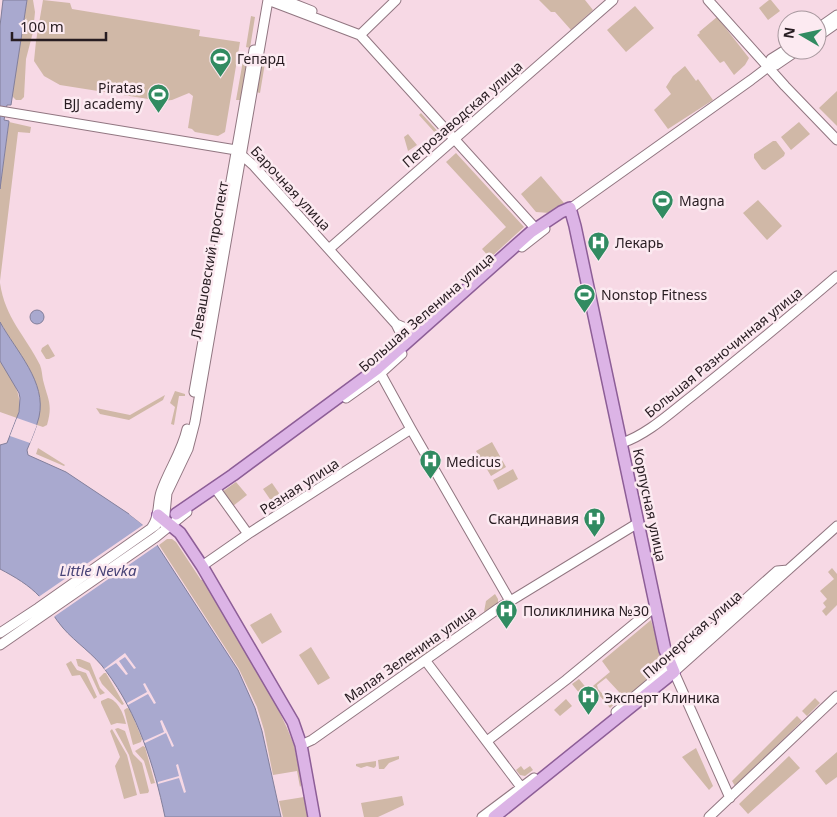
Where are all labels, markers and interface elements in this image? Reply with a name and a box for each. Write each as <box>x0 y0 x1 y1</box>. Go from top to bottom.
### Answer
scale bar <box>12 10 106 42</box>
north arrow <box>777 10 827 60</box>
text: 100 m <box>20 16 64 36</box>
text: N <box>778 26 799 40</box>
sports icon: Гепард <box>209 46 233 77</box>
place label: Гепард <box>237 49 285 68</box>
street label: Петрозаводская улица <box>398 56 526 172</box>
place label: Piratas BJJ academy <box>63 78 144 113</box>
sports icon: Piratas BJJ academy <box>147 83 171 114</box>
street label: Барочная улица <box>247 142 335 234</box>
street label: Левашовский проспект <box>186 179 232 340</box>
sports icon: Magna <box>651 188 675 219</box>
place label: Magna <box>679 191 725 210</box>
hospital icon: Лекарь <box>587 230 611 261</box>
place label: Лекарь <box>615 233 664 252</box>
street label: Большая Зеленина улица <box>354 248 498 376</box>
sports icon: Nonstop Fitness <box>573 282 597 313</box>
street label: Большая Разночинная улица <box>640 282 806 422</box>
place label: Nonstop Fitness <box>601 285 707 304</box>
street label: Корпусная улица <box>629 447 671 563</box>
hospital icon: Medicus <box>418 449 442 480</box>
place label: Medicus <box>446 452 501 471</box>
street label: Резная улица <box>256 453 342 519</box>
hospital icon: Скандинавия <box>583 506 607 537</box>
place label: Скандинавия <box>488 509 579 528</box>
water label: Little Nevka <box>60 560 137 580</box>
street label: Пионерская улица <box>638 586 746 682</box>
hospital icon: Поликлиника №30 <box>495 598 519 629</box>
street label: Малая Зеленина улица <box>340 601 480 707</box>
place label: Поликлиника №30 <box>523 601 649 620</box>
hospital icon: Эксперт Клиника <box>576 685 600 716</box>
place label: Эксперт Клиника <box>604 688 720 707</box>

